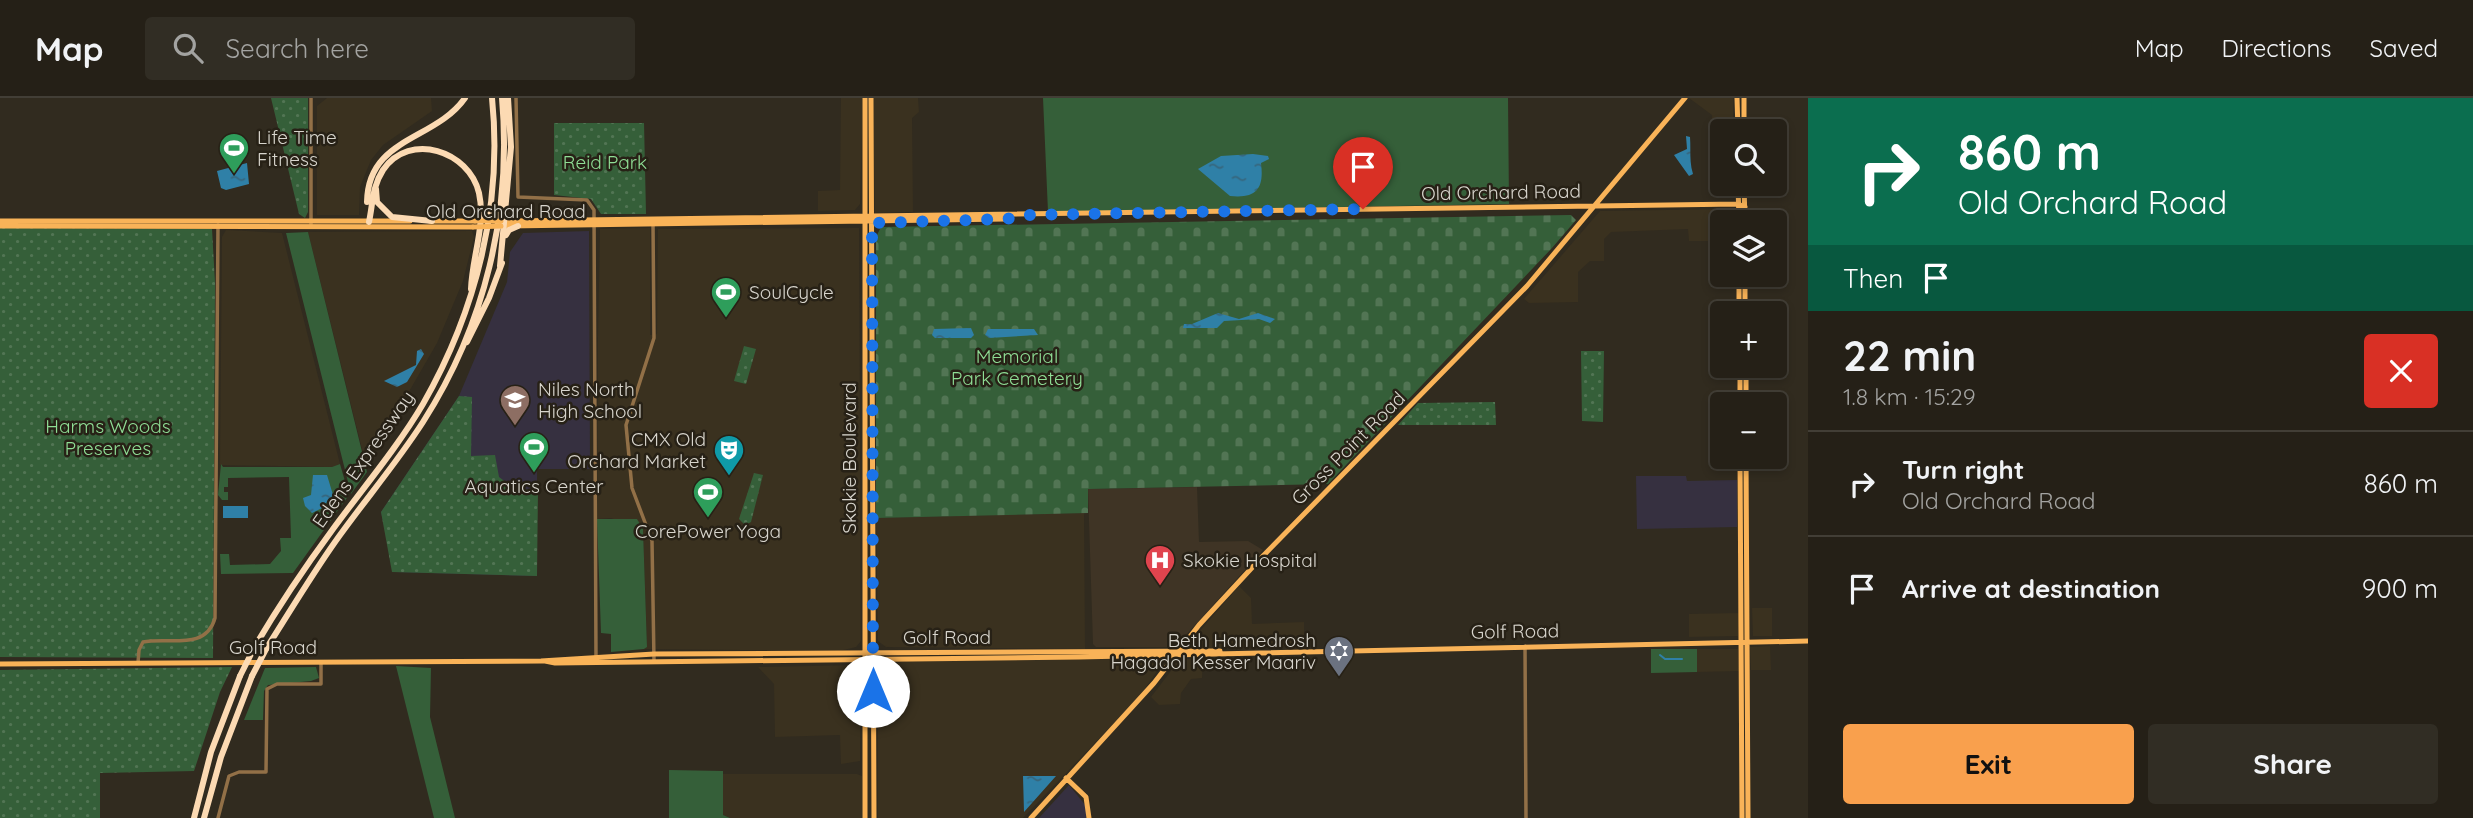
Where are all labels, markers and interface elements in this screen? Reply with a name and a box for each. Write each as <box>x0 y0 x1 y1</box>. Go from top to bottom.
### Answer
search box <box>145 17 635 80</box>
text: Map <box>35 28 103 69</box>
icon: search <box>169 29 207 67</box>
text: Search here <box>225 32 369 65</box>
text: Map <box>2135 33 2184 63</box>
text: Directions <box>2222 33 2332 63</box>
text: Saved <box>2370 33 2438 63</box>
map controls <box>1710 119 1787 469</box>
button: search <box>1710 119 1787 196</box>
text: 860 m <box>1958 121 2101 182</box>
place label: Life Time Fitness <box>257 125 337 171</box>
icon: right <box>1843 126 1934 217</box>
sports icon: Life Time Fitness <box>217 131 251 175</box>
pin <box>1333 137 1393 209</box>
icon: arrive <box>1344 148 1382 186</box>
park label: Reid Park <box>563 150 647 174</box>
street label: Old Orchard Road <box>1421 179 1581 205</box>
text: Old Orchard Road <box>1958 182 2227 222</box>
street label: Old Orchard Road <box>426 199 586 223</box>
button: layers <box>1710 210 1787 287</box>
icon: arrive <box>1917 259 1955 297</box>
text: Then <box>1843 262 1903 295</box>
sports icon: SoulCycle <box>709 275 743 319</box>
place label: SoulCycle <box>749 280 834 304</box>
button: + <box>1710 301 1787 378</box>
text: 22 min <box>1843 329 1976 382</box>
button: close <box>2364 334 2438 408</box>
park label: Memorial Park Cemetery <box>951 344 1083 390</box>
place label: Niles North High School <box>538 377 642 423</box>
street label: Skokie Boulevard <box>837 382 861 534</box>
text: 1.8 km · 15:29 <box>1843 382 1976 411</box>
school or university icon: Niles North High School <box>498 383 532 427</box>
street label: Edens Expressway <box>307 386 419 532</box>
street label: Gross Point Road <box>1286 386 1410 510</box>
button: − <box>1710 392 1787 469</box>
park label: Harms Woods Preserves <box>45 414 171 460</box>
place label: CMX Old Orchard Market <box>567 427 706 473</box>
sports icon: Aquatics Center <box>517 430 551 474</box>
theatre icon: CMX Old Orchard Market <box>712 433 746 477</box>
text: Turn right <box>1902 453 2024 486</box>
icon: right <box>1843 465 1881 503</box>
text: 860 m <box>2364 467 2438 500</box>
place label: Aquatics Center <box>464 474 604 498</box>
sports icon: CorePower Yoga <box>691 475 725 519</box>
text: Old Orchard Road <box>1902 486 2095 515</box>
place label: CorePower Yoga <box>635 519 781 543</box>
hospital icon: Skokie Hospital <box>1143 543 1177 587</box>
place label: Skokie Hospital <box>1183 548 1317 572</box>
icon: arrive <box>1843 570 1881 608</box>
text: Arrive at destination <box>1902 572 2160 605</box>
text: 900 m <box>2362 572 2438 605</box>
street label: Golf Road <box>1471 618 1559 644</box>
street label: Golf Road <box>903 625 991 649</box>
place label: Beth Hamedrosh Hagadol Kesser Maariv <box>1110 628 1316 674</box>
synagogue icon: Beth Hamedrosh Hagadol Kesser Maariv <box>1322 634 1356 678</box>
street label: Golf Road <box>229 635 317 659</box>
position arrow <box>836 654 910 728</box>
button: Exit <box>1843 724 2134 804</box>
button: Share <box>2148 724 2438 804</box>

